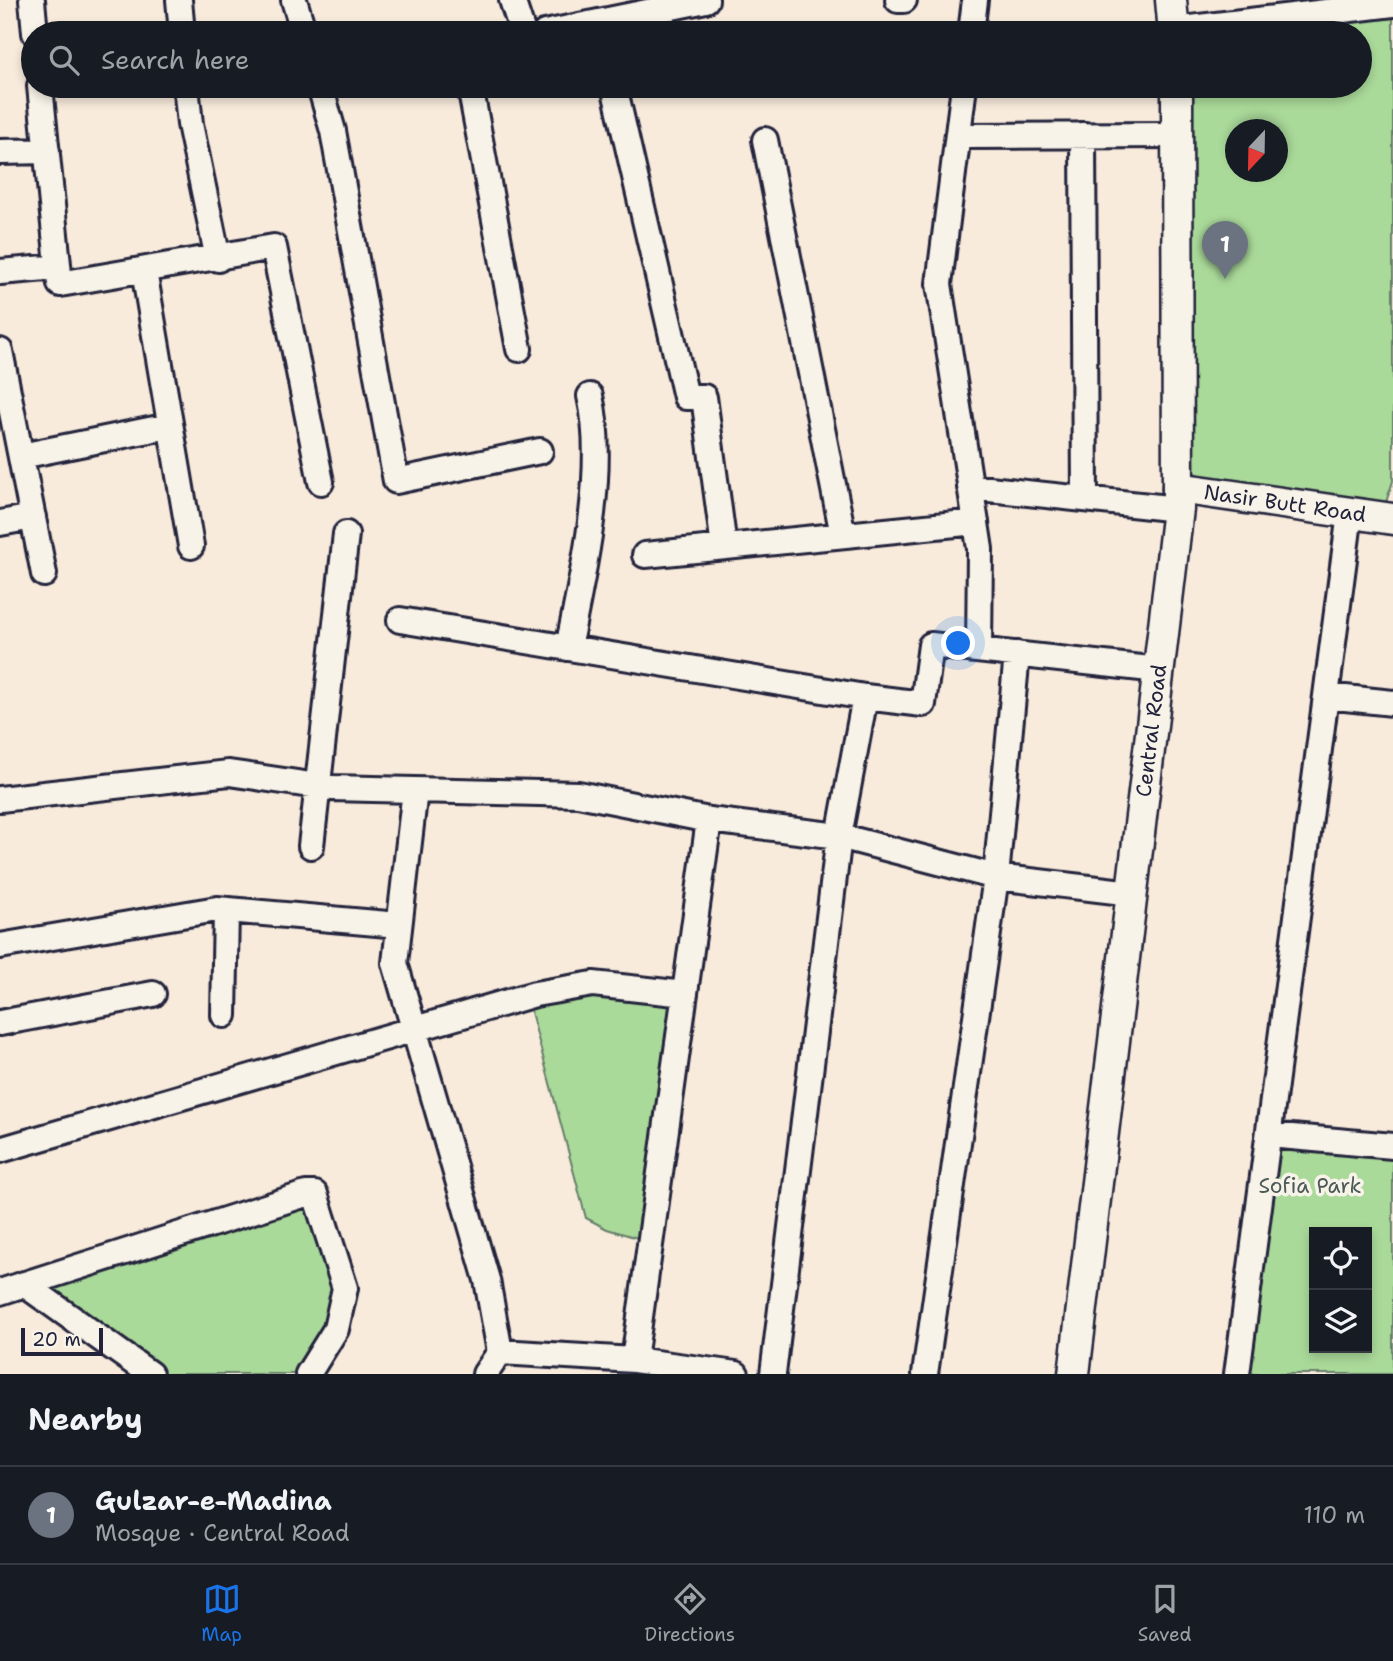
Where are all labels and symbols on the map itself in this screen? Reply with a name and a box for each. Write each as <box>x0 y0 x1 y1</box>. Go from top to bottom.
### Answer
north arrow <box>1225 119 1288 182</box>
pin: 1 <box>1202 221 1248 279</box>
street label: Nasir Butt Road <box>1202 478 1368 529</box>
your location <box>941 626 975 660</box>
street label: Central Road <box>1129 663 1173 799</box>
park label: Sofia Park <box>1258 1172 1362 1200</box>
scale bar <box>21 1325 103 1357</box>

